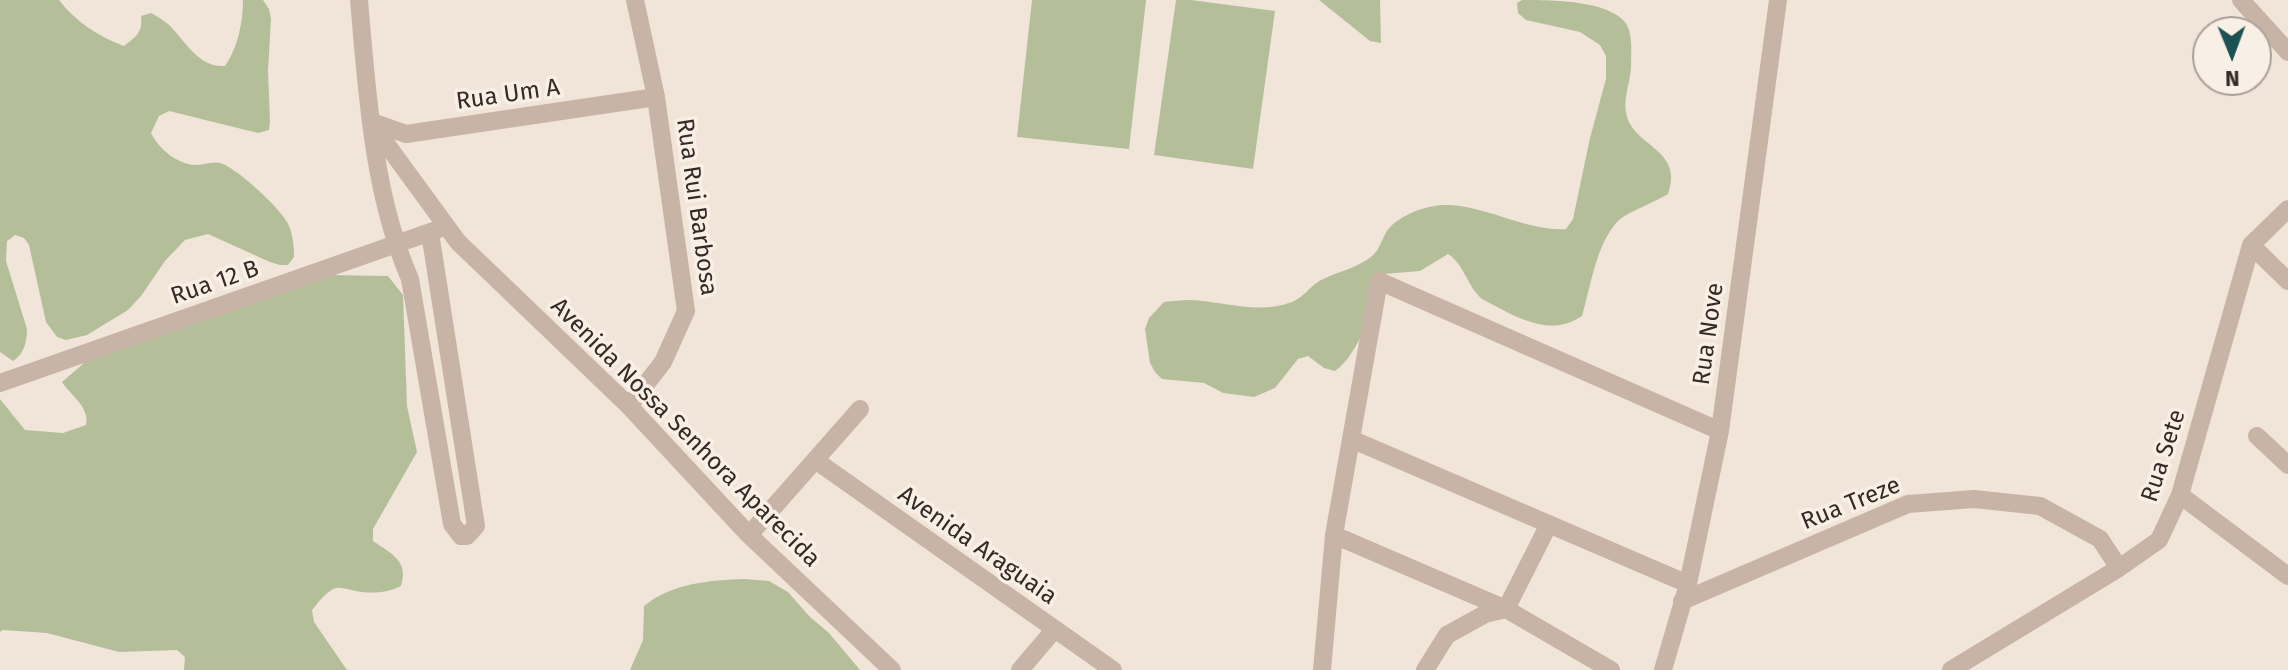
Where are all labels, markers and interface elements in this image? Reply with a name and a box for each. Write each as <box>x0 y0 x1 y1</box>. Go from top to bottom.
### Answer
north arrow <box>2192 16 2272 96</box>
text: N <box>2225 65 2240 92</box>
street label: Rua Um A <box>454 73 562 117</box>
street label: Rua Rui Barbosa <box>669 117 723 297</box>
street label: Rua 12 B <box>167 255 263 311</box>
street label: Rua Nove <box>1688 281 1730 387</box>
street label: Avenida Nossa Senhora Aparecida <box>544 292 826 574</box>
street label: Rua Sete <box>2136 406 2192 506</box>
street label: Rua Treze <box>1797 471 1905 537</box>
street label: Avenida Araguaia <box>892 481 1062 611</box>

